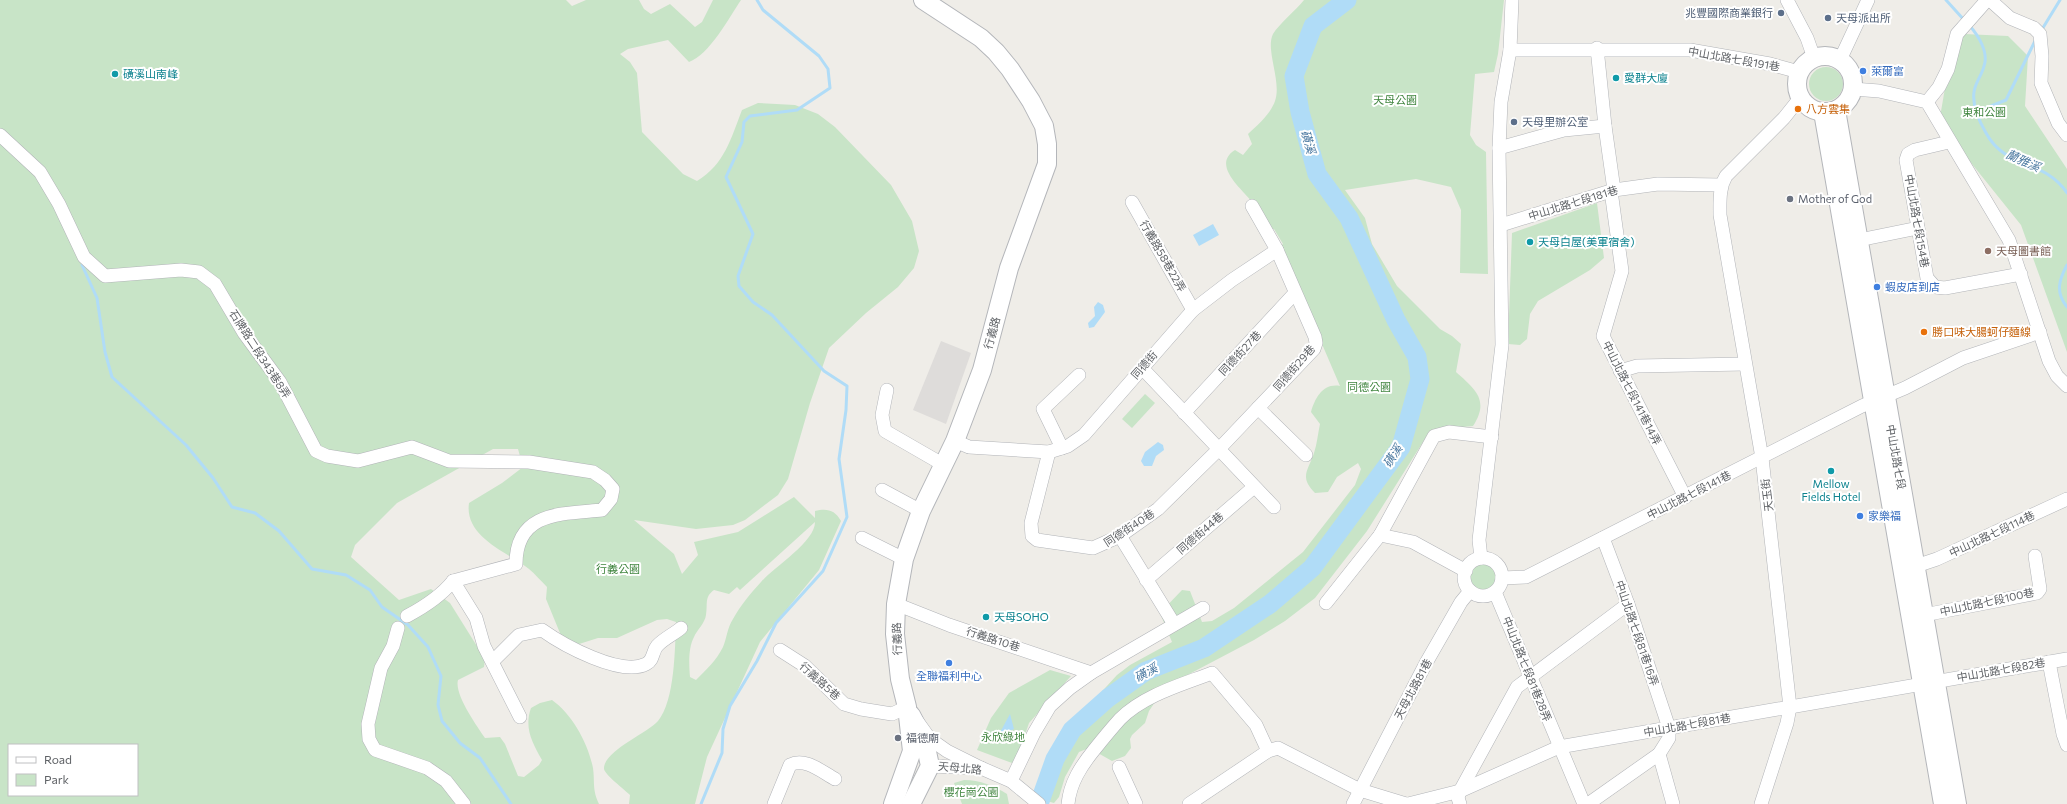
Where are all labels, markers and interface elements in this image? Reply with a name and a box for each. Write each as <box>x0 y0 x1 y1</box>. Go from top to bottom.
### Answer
place label: 兆豐國際商業銀行 <box>1685 6 1773 19</box>
marker: 兆豐國際商業銀行 <box>1776 8 1786 18</box>
place label: 天母派出所 <box>1836 11 1891 24</box>
marker: 天母派出所 <box>1823 13 1833 23</box>
street label: 中山北路七段191巷 <box>1687 44 1781 73</box>
place label: 萊爾富 <box>1871 64 1904 77</box>
marker: 萊爾富 <box>1858 66 1868 76</box>
place label: 磺溪山南峰 <box>123 67 178 80</box>
marker: 磺溪山南峰 <box>110 69 120 79</box>
place label: 愛群大廈 <box>1624 71 1668 84</box>
marker: 愛群大廈 <box>1611 73 1621 83</box>
park label: 天母公園 <box>1373 93 1417 106</box>
place label: 八方雲集 <box>1806 102 1850 115</box>
marker: 八方雲集 <box>1793 104 1803 114</box>
park label: 東和公園 <box>1962 105 2006 118</box>
place label: 天母里辦公室 <box>1522 115 1588 128</box>
marker: 天母里辦公室 <box>1509 117 1519 127</box>
water label: 磺溪 <box>1299 128 1319 157</box>
water label: 蘭雅溪 <box>2004 146 2045 175</box>
street label: 中山北路七段154巷 <box>1903 173 1932 269</box>
street label: 中山北路七段181巷 <box>1526 183 1619 222</box>
place label: Mother of God <box>1798 192 1872 205</box>
marker: Mother of God <box>1785 194 1795 204</box>
street label: 行義路58巷22弄 <box>1138 218 1189 294</box>
place label: 天母白屋(美軍宿舍) <box>1538 235 1634 248</box>
marker: 天母白屋(美軍宿舍) <box>1525 237 1535 247</box>
place label: 天母圖書館 <box>1996 244 2051 257</box>
marker: 天母圖書館 <box>1983 246 1993 256</box>
place label: 蝦皮店到店 <box>1885 280 1940 293</box>
marker: 蝦皮店到店 <box>1872 282 1882 292</box>
street label: 石牌路二段343巷8弄 <box>227 307 294 400</box>
street label: 行義路 <box>981 315 1002 350</box>
place label: 勝口味大腸蚵仔麵線 <box>1932 325 2031 338</box>
marker: 勝口味大腸蚵仔麵線 <box>1919 327 1929 337</box>
street label: 同德街27巷 <box>1216 328 1263 378</box>
street label: 中山北路七段141巷14弄 <box>1601 339 1664 447</box>
street label: 同德街29巷 <box>1270 342 1317 393</box>
street label: 同德街 <box>1128 348 1159 381</box>
park label: 同德公園 <box>1347 380 1391 393</box>
street label: 中山北路七段 <box>1884 423 1909 491</box>
water label: 磺溪 <box>1380 440 1406 469</box>
marker: Mellow Fields Hotel <box>1826 466 1836 476</box>
street label: 中山北路七段141巷 <box>1645 468 1733 521</box>
place label: Mellow Fields Hotel <box>1802 477 1860 503</box>
street label: 天玉街 <box>1758 478 1775 512</box>
street label: 同德街40巷 <box>1101 506 1156 549</box>
street label: 中山北路七段114巷 <box>1947 508 2037 559</box>
street label: 同德街44巷 <box>1174 509 1226 556</box>
place label: 家樂福 <box>1868 509 1901 522</box>
marker: 家樂福 <box>1855 511 1865 521</box>
park label: 行義公園 <box>596 562 640 575</box>
street label: 中山北路七段81巷16弄 <box>1613 578 1662 687</box>
street label: 中山北路七段100巷 <box>1939 585 2035 618</box>
place label: 天母SOHO <box>994 610 1049 623</box>
marker: 天母SOHO <box>981 612 991 622</box>
street label: 中山北路七段81巷28弄 <box>1500 614 1554 723</box>
street label: 行義路 <box>889 622 904 656</box>
street label: 行義路10巷 <box>965 624 1022 653</box>
street label: 中山北路七段82巷 <box>1956 655 2046 684</box>
street label: 天母北路81巷 <box>1391 656 1434 721</box>
marker: 全聯福利中心 <box>944 658 954 668</box>
street label: 行義路5巷 <box>797 659 843 702</box>
water label: 磺溪 <box>1132 659 1161 684</box>
place label: 全聯福利中心 <box>916 669 982 682</box>
street label: 中山北路七段81巷 <box>1642 710 1732 739</box>
park label: 永欣綠地 <box>981 730 1025 743</box>
place label: 福德廟 <box>906 731 939 744</box>
marker: 福德廟 <box>893 733 903 743</box>
legend <box>8 744 138 796</box>
text: Road <box>44 752 72 766</box>
street label: 天母北路 <box>938 759 983 776</box>
text: Park <box>44 772 70 786</box>
park label: 櫻花崗公園 <box>944 785 999 798</box>

